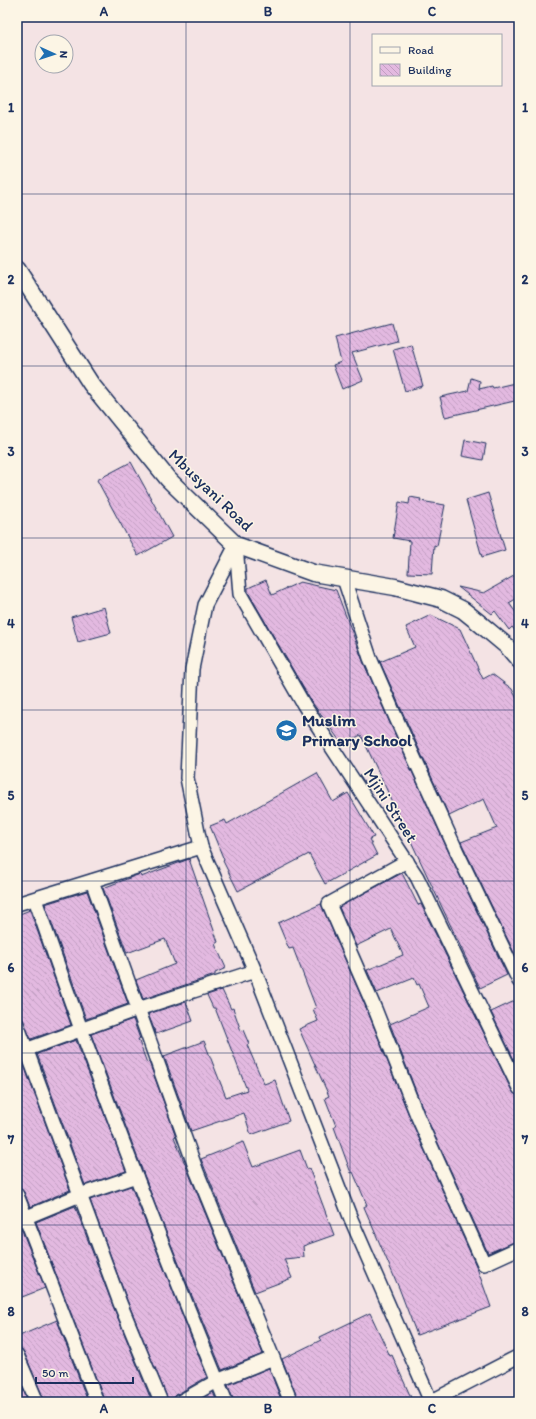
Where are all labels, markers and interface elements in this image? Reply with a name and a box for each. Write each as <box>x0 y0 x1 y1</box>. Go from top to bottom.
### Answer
text: A <box>99 4 109 19</box>
text: B <box>264 4 273 19</box>
text: C <box>428 4 437 19</box>
north arrow <box>34 34 74 74</box>
legend <box>372 34 502 86</box>
text: Road <box>408 43 434 57</box>
text: N <box>57 50 70 59</box>
text: Building <box>408 63 452 77</box>
text: 1 <box>8 100 14 115</box>
text: 1 <box>522 100 528 115</box>
text: 2 <box>8 272 15 287</box>
text: 2 <box>522 272 529 287</box>
text: 3 <box>7 444 15 459</box>
text: 3 <box>521 444 529 459</box>
street label: Mbusyani Road <box>165 445 257 535</box>
text: 4 <box>7 616 15 631</box>
text: 4 <box>521 616 529 631</box>
place label: Muslim Primary School <box>302 710 412 751</box>
school or university icon: Muslim Primary School <box>274 717 300 743</box>
street label: Mjini Street <box>360 764 423 846</box>
text: 5 <box>8 788 15 803</box>
text: 5 <box>522 788 529 803</box>
text: 6 <box>8 960 15 975</box>
text: 6 <box>522 960 529 975</box>
text: 7 <box>7 1132 15 1147</box>
text: 7 <box>521 1132 529 1147</box>
text: 8 <box>7 1304 15 1319</box>
text: 8 <box>521 1304 529 1319</box>
scale bar <box>36 1359 133 1385</box>
text: 50 m <box>42 1366 68 1380</box>
text: A <box>99 1401 109 1416</box>
text: B <box>264 1401 273 1416</box>
text: C <box>428 1401 437 1416</box>

